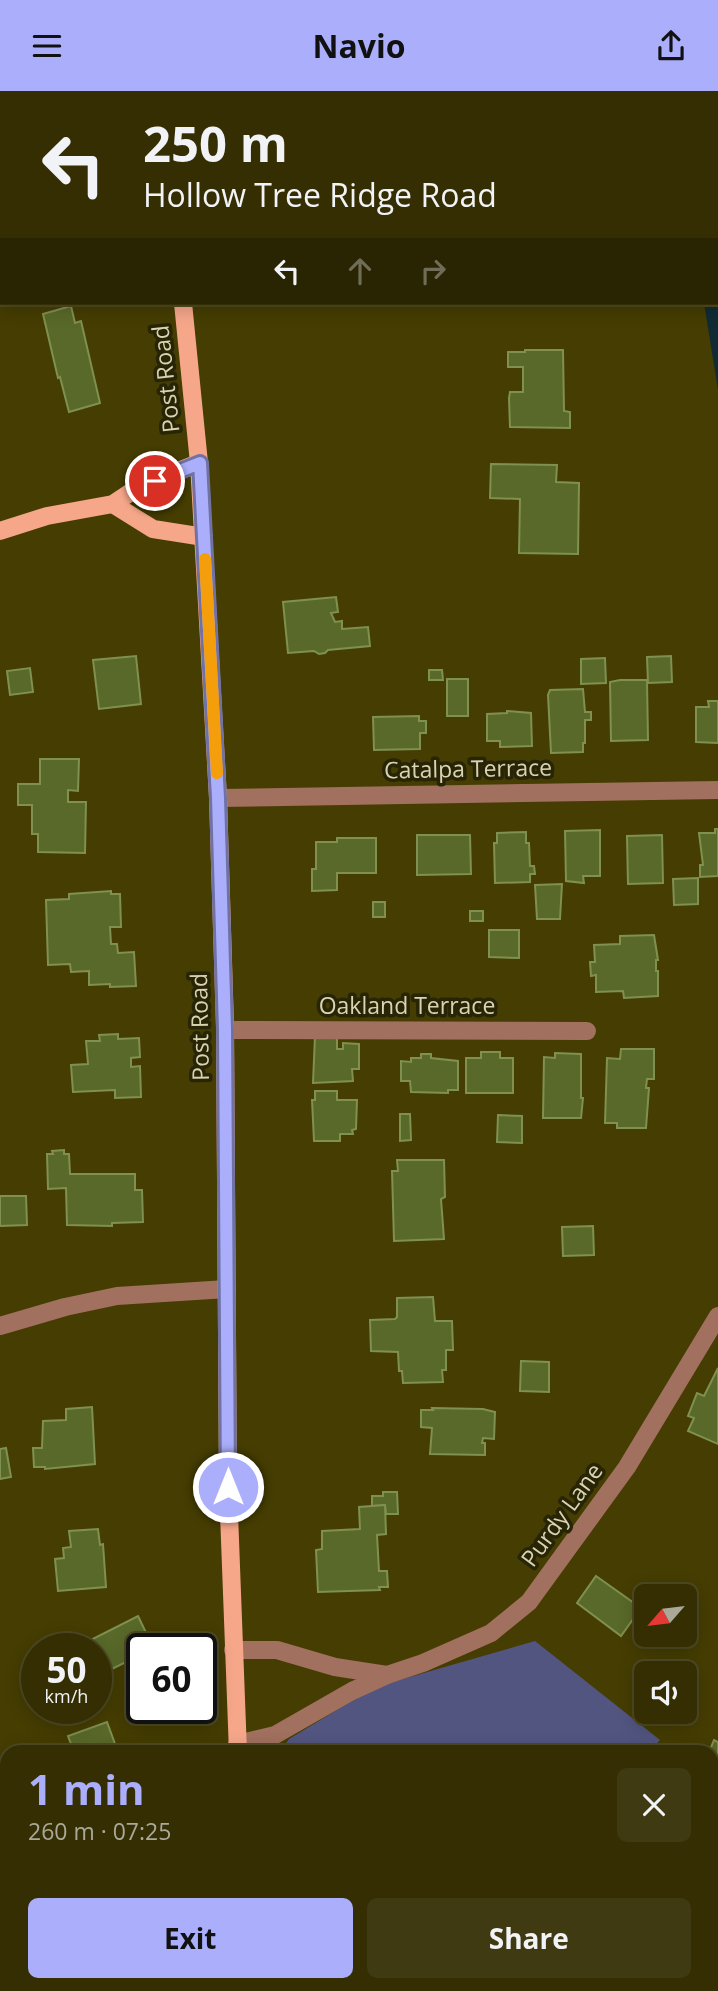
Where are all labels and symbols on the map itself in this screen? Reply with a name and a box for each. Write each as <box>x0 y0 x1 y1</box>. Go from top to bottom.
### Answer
street label: Post Road <box>143 324 187 434</box>
pin <box>125 451 185 511</box>
street label: Catalpa Terrace <box>384 751 552 785</box>
street label: Post Road <box>182 973 216 1081</box>
street label: Oakland Terrace <box>319 989 495 1021</box>
position arrow <box>191 1450 265 1524</box>
street label: Purdy Lane <box>513 1456 610 1573</box>
north arrow <box>634 1584 696 1647</box>
speed limit sign: 60 <box>126 1633 217 1724</box>

